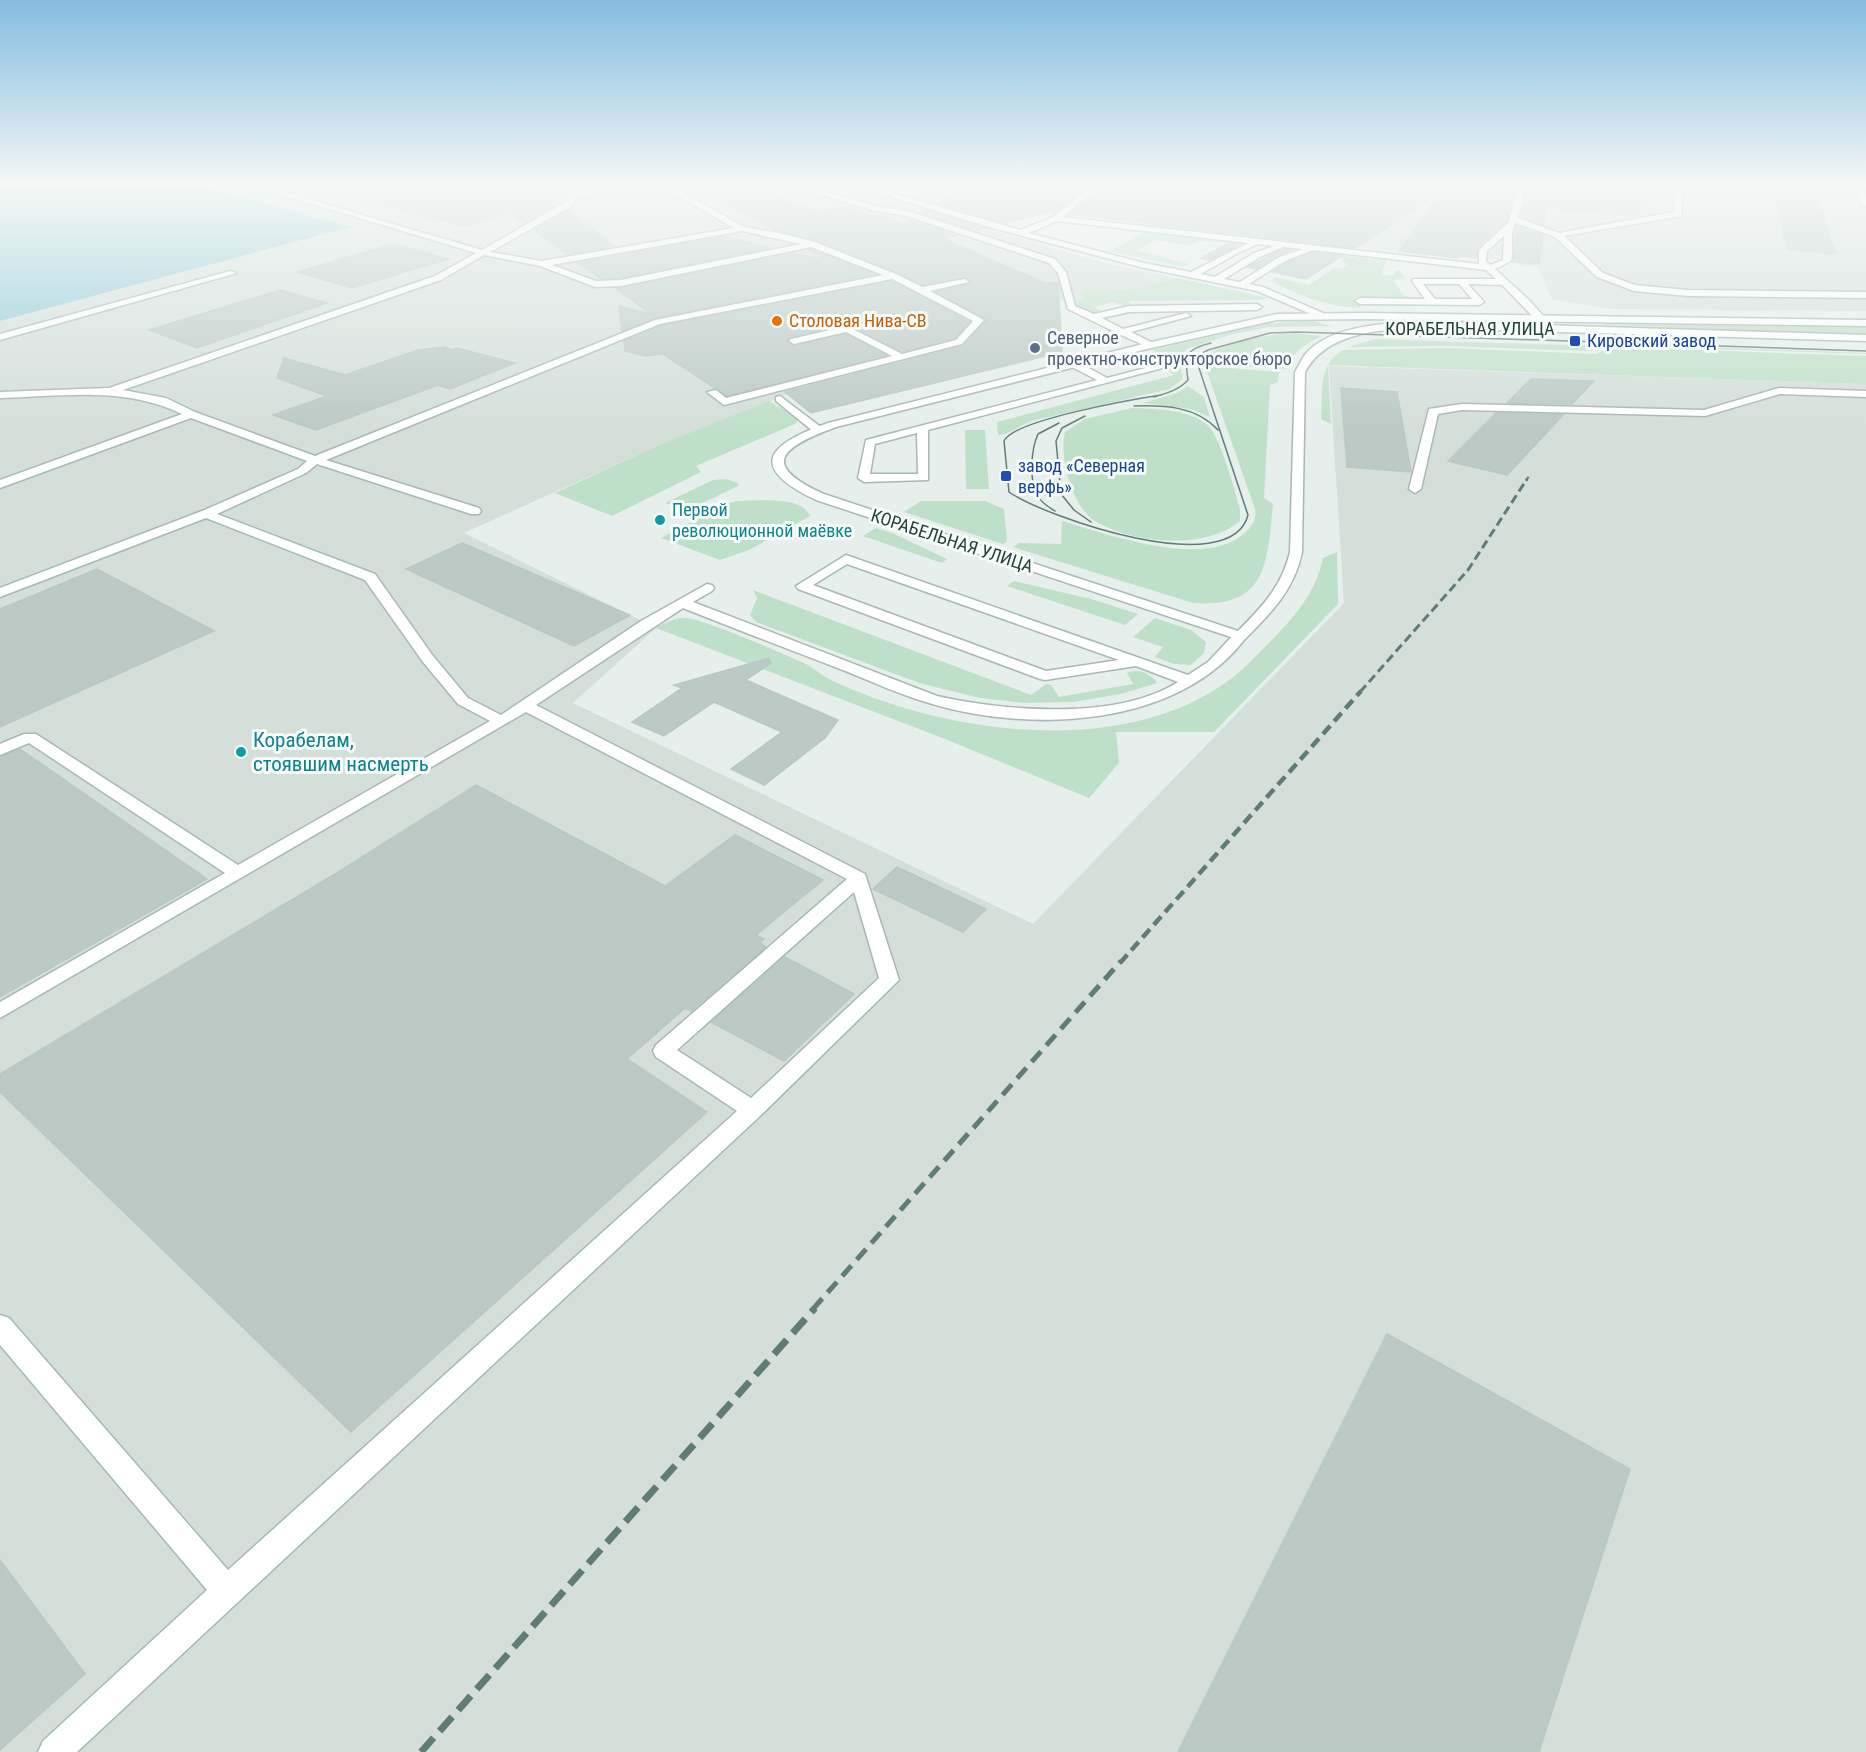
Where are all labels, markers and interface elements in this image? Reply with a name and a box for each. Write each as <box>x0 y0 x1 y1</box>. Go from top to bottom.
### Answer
place label: Столовая Нива-СВ <box>789 310 927 331</box>
marker: Столовая Нива-СВ <box>770 314 784 328</box>
street label: КОРАБЕЛЬНАЯ УЛИЦА <box>1385 318 1555 339</box>
place label: Северное проектно-конструкторское бюро <box>1047 327 1292 369</box>
place label: Кировский завод <box>1587 330 1717 351</box>
marker: Кировский завод <box>1568 334 1582 348</box>
marker: Северное проектно-конструкторское бюро <box>1028 341 1042 355</box>
place label: завод «Северная верфь» <box>1018 455 1145 497</box>
marker: завод «Северная верфь» <box>999 469 1013 483</box>
place label: Первой революционной маёвке <box>672 499 852 541</box>
street label: КОРАБЕЛЬНАЯ УЛИЦА <box>868 504 1036 577</box>
marker: Первой революционной маёвке <box>653 513 667 527</box>
place label: Корабелам, стоявшим насмерть <box>253 728 429 776</box>
marker: Корабелам, стоявшим насмерть <box>234 745 248 759</box>

